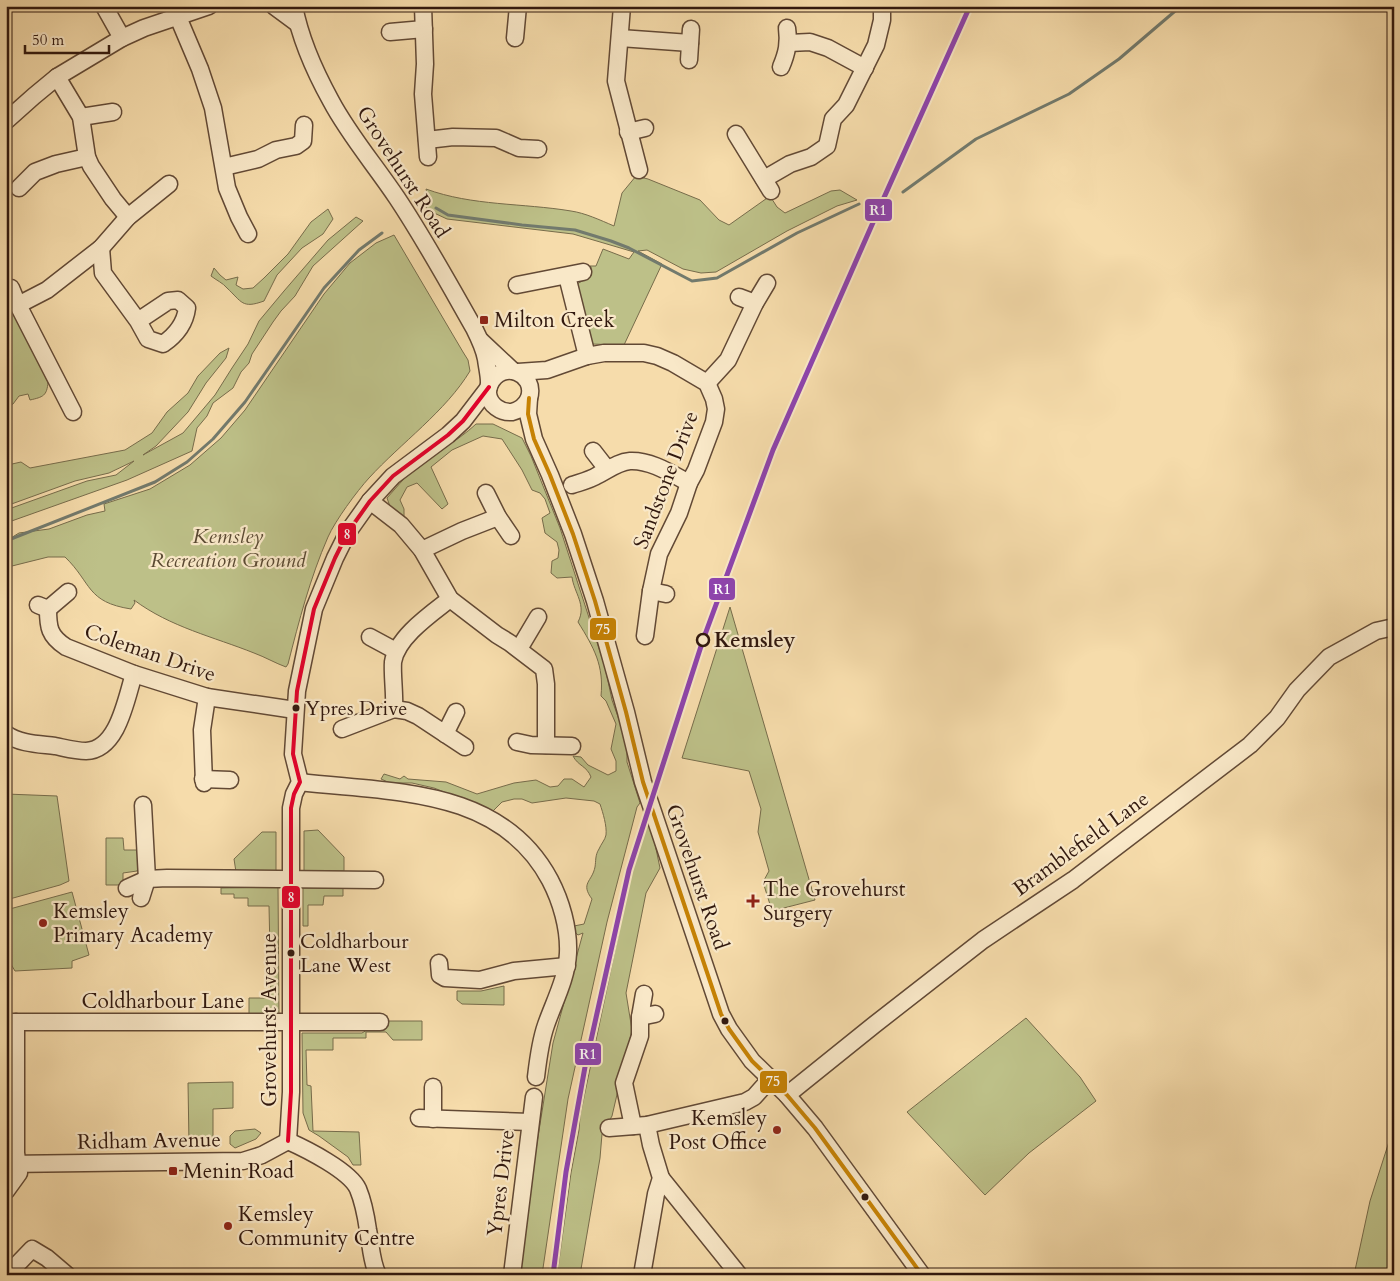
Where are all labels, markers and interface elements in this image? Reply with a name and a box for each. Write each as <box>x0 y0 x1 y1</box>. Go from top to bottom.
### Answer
scale bar <box>25 22 109 54</box>
text: 50 m <box>32 30 64 50</box>
street label: Grovehurst Road <box>349 100 457 244</box>
line badge: R1 <box>864 198 893 222</box>
text: R1 <box>869 201 887 220</box>
place label: Milton Creek <box>494 306 615 335</box>
marker: Milton Creek <box>478 314 490 326</box>
street label: Sandstone Drive <box>626 407 706 553</box>
park label: Kemsley Recreation Ground <box>150 522 307 575</box>
line badge: 8 <box>337 522 357 546</box>
text: 8 <box>343 525 351 544</box>
line badge: R1 <box>708 577 736 601</box>
text: R1 <box>713 580 731 599</box>
street label: Coleman Drive <box>80 617 220 689</box>
line badge: 75 <box>589 617 617 641</box>
text: 75 <box>596 620 610 639</box>
place label: Kemsley <box>714 626 796 655</box>
marker: Kemsley <box>696 633 710 647</box>
place label: Ypres Drive <box>305 695 407 722</box>
marker: Ypres Drive <box>291 703 301 713</box>
street label: Bramblefield Lane <box>1007 785 1155 903</box>
street label: Grovehurst Road <box>659 800 735 954</box>
place label: The Grovehurst Surgery <box>763 875 906 928</box>
line badge: 8 <box>281 885 301 909</box>
text: 8 <box>287 888 295 907</box>
marker: The Grovehurst Surgery <box>747 895 759 907</box>
place label: Kemsley Primary Academy <box>53 897 213 950</box>
marker: Kemsley Primary Academy <box>37 917 49 929</box>
place label: Coldharbour Lane West <box>300 928 409 979</box>
street label: Grovehurst Avenue <box>255 933 284 1107</box>
marker: Coldharbour Lane West <box>286 948 296 958</box>
street label: Coldharbour Lane <box>82 987 244 1016</box>
unlabelled marker <box>720 1016 730 1026</box>
line badge: R1 <box>574 1042 602 1066</box>
text: R1 <box>579 1045 597 1064</box>
line badge: 75 <box>759 1070 788 1094</box>
text: 75 <box>766 1072 780 1091</box>
place label: Kemsley Post Office <box>669 1104 767 1157</box>
marker: Kemsley Post Office <box>771 1124 783 1136</box>
street label: Ridham Avenue <box>77 1125 221 1157</box>
street label: Ypres Drive <box>480 1128 522 1238</box>
place label: Menin Road <box>183 1157 294 1186</box>
marker: Menin Road <box>167 1165 179 1177</box>
unlabelled marker <box>860 1192 870 1202</box>
place label: Kemsley Community Centre <box>238 1200 415 1253</box>
marker: Kemsley Community Centre <box>222 1220 234 1232</box>

